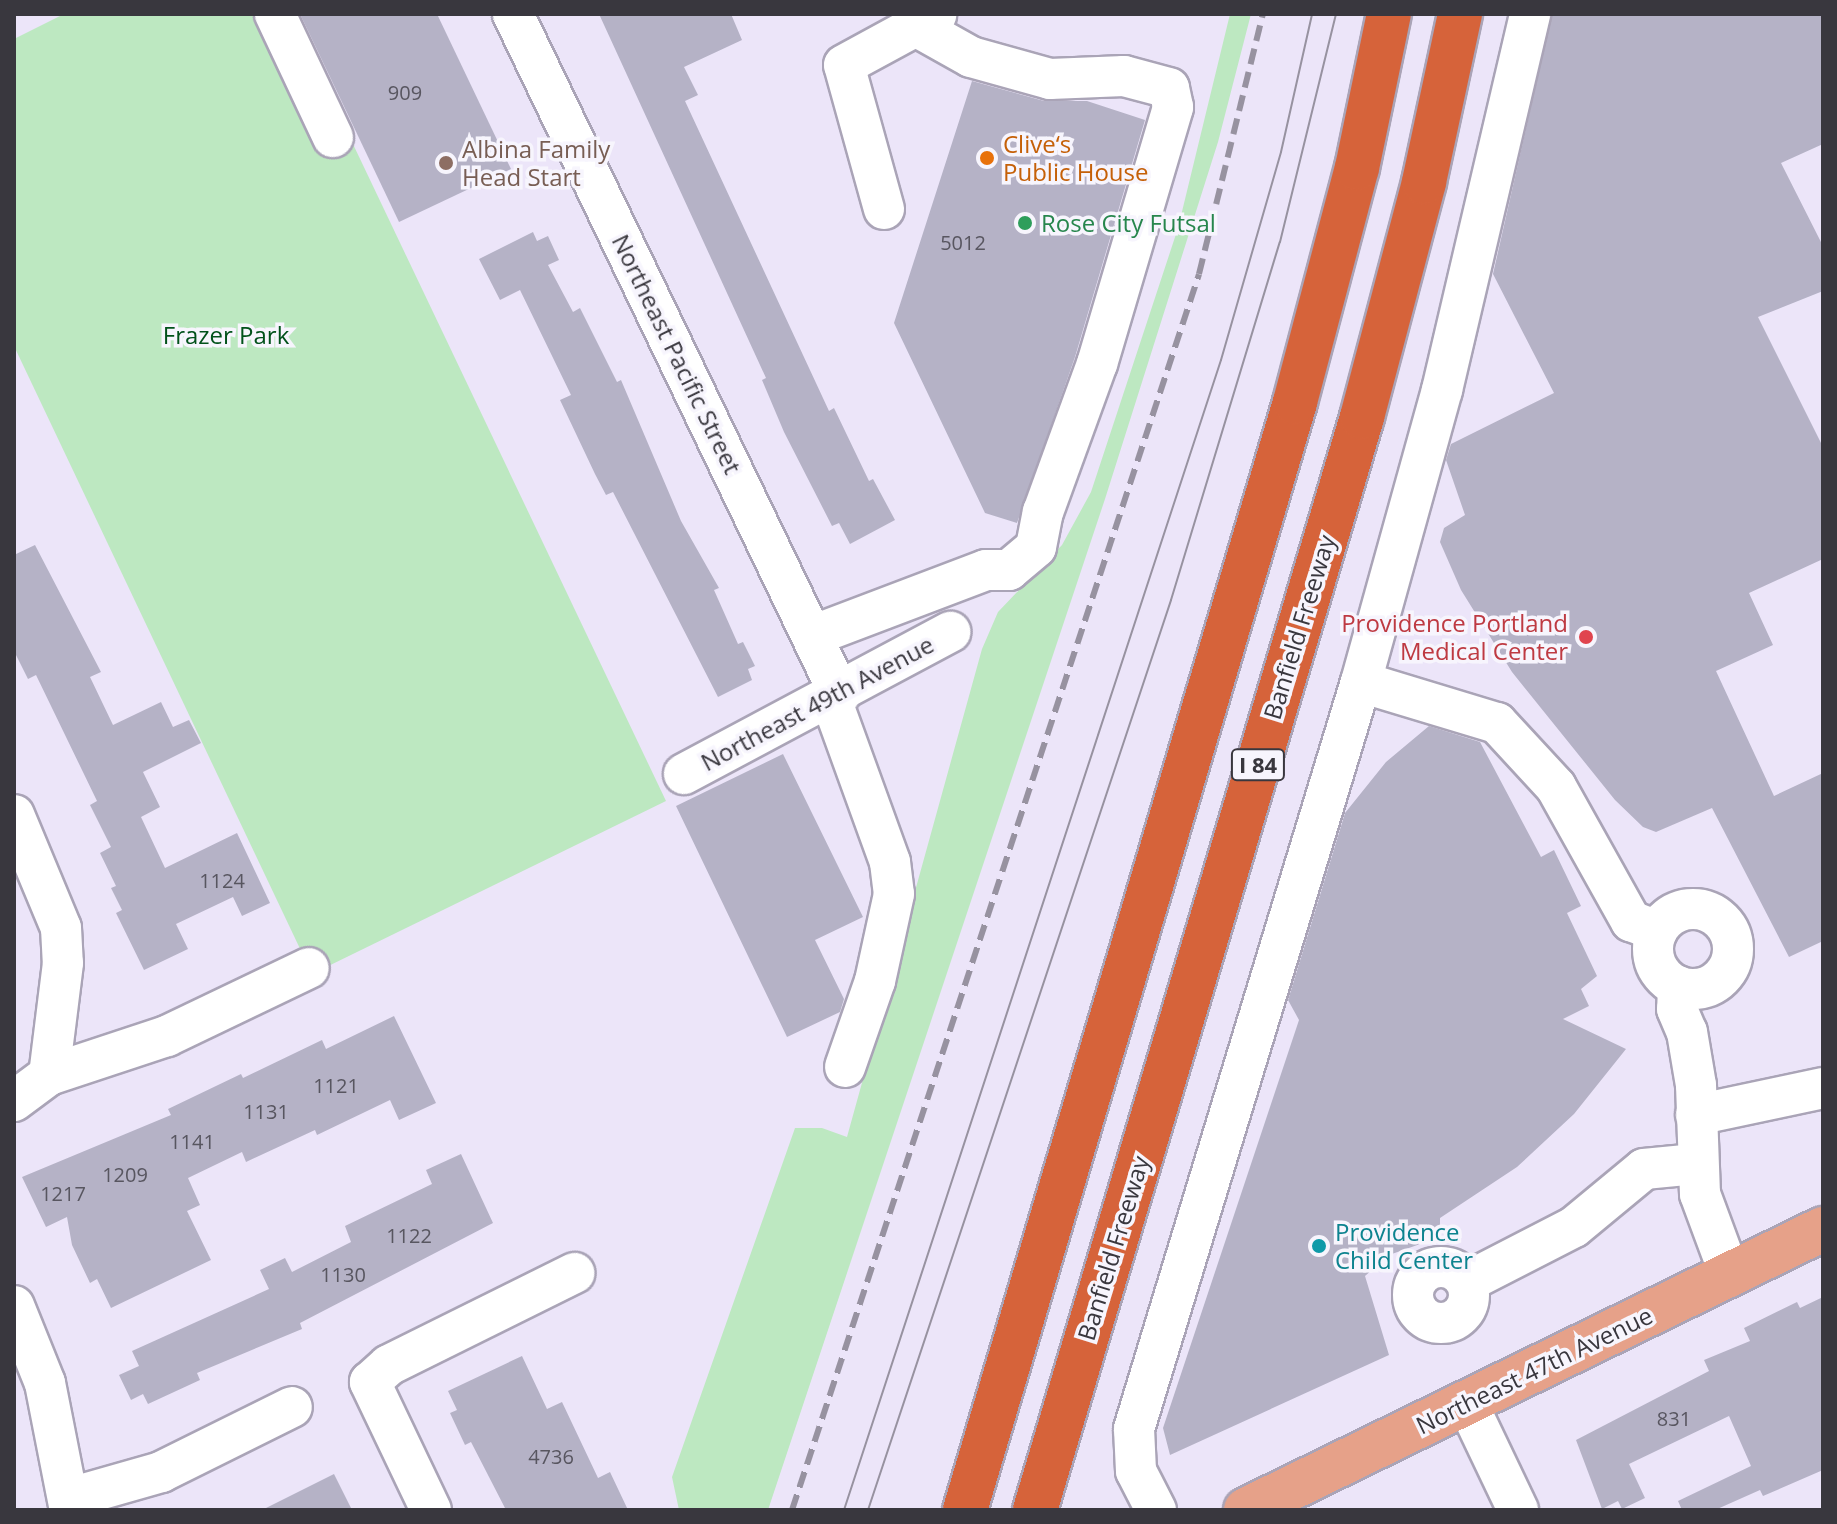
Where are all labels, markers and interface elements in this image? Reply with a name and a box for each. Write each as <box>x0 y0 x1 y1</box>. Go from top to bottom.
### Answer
house number: 909 <box>388 80 422 104</box>
place label: Clive‘s Public House <box>1003 130 1148 186</box>
place label: Albina Family Head Start <box>462 135 610 191</box>
marker: Clive‘s Public House <box>978 149 996 167</box>
marker: Albina Family Head Start <box>437 154 455 172</box>
place label: Rose City Futsal <box>1041 209 1216 237</box>
marker: Rose City Futsal <box>1016 214 1034 232</box>
street label: Northeast Pacific Street <box>606 230 748 478</box>
house number: 5012 <box>940 230 986 254</box>
park label: Frazer Park <box>163 321 289 349</box>
street label: Banfield Freeway <box>1257 531 1341 723</box>
place label: Providence Portland Medical Center <box>1341 609 1568 665</box>
marker: Providence Portland Medical Center <box>1575 626 1597 648</box>
street label: Northeast 49th Avenue <box>696 629 938 777</box>
road number: I 84 <box>1230 747 1286 783</box>
house number: 1124 <box>199 868 245 892</box>
house number: 1121 <box>313 1073 359 1097</box>
house number: 1131 <box>243 1099 289 1123</box>
house number: 1141 <box>169 1129 215 1153</box>
street label: Banfield Freeway <box>1071 1152 1155 1344</box>
house number: 1209 <box>102 1162 148 1186</box>
house number: 1217 <box>40 1181 86 1205</box>
place label: Providence Child Center <box>1335 1218 1473 1274</box>
house number: 1122 <box>386 1223 432 1247</box>
marker: Providence Child Center <box>1310 1237 1328 1255</box>
house number: 1130 <box>320 1262 366 1286</box>
street label: Northeast 47th Avenue <box>1411 1300 1657 1440</box>
house number: 831 <box>1657 1406 1691 1430</box>
house number: 4736 <box>528 1444 574 1468</box>

